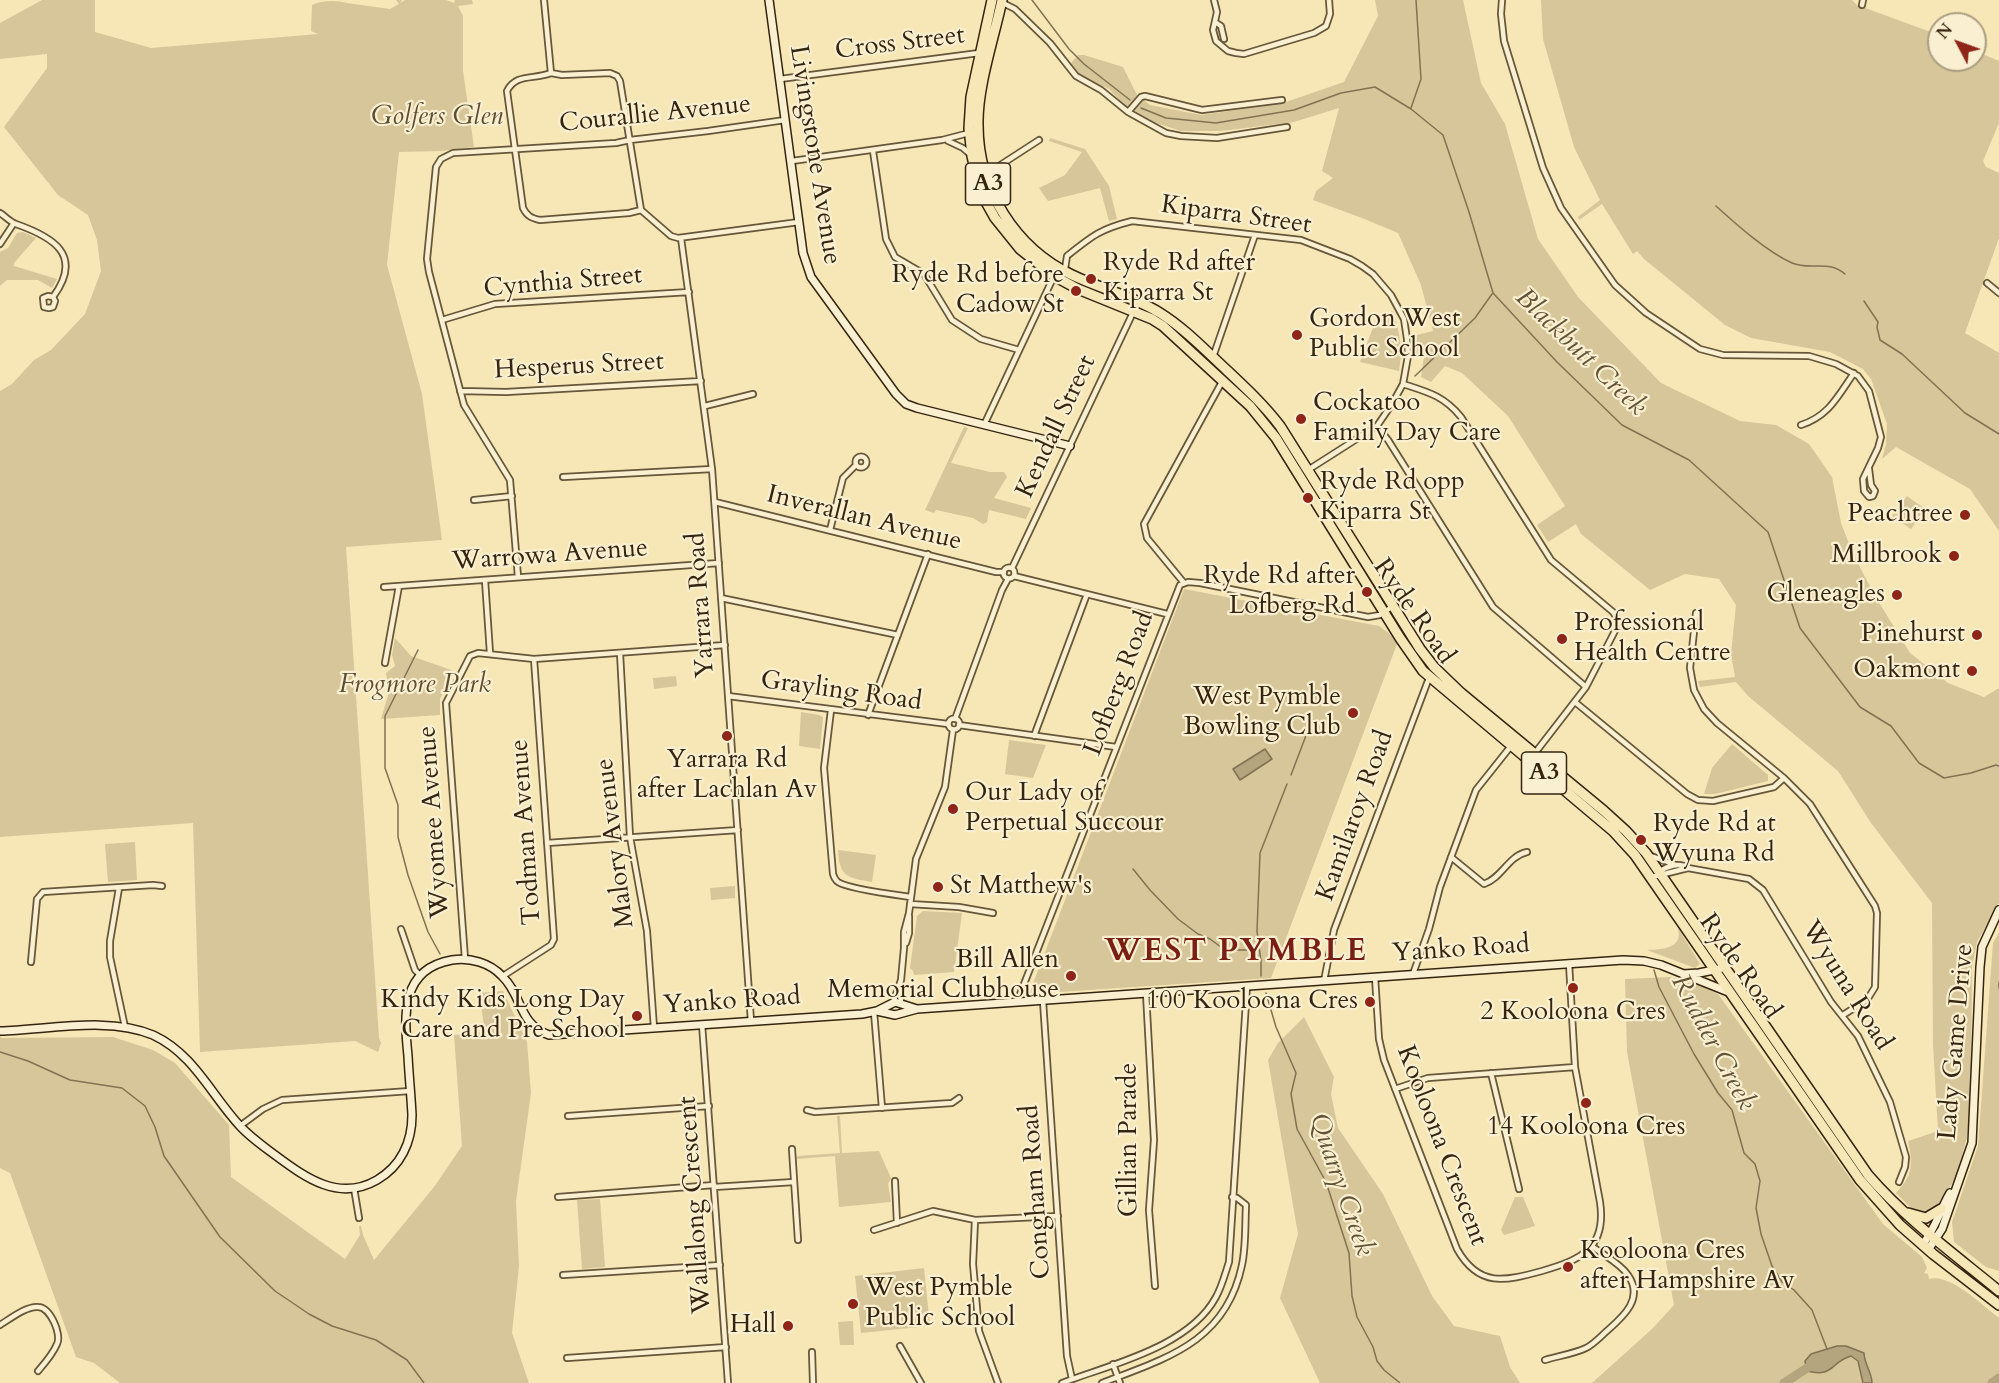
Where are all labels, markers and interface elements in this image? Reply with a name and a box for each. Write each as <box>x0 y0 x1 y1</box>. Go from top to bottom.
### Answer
north arrow <box>1927 12 1987 72</box>
text: N <box>1932 19 1958 44</box>
street label: Cross Street <box>833 21 967 67</box>
street label: Livingstone Avenue <box>781 43 847 267</box>
street label: Courallie Avenue <box>558 89 752 141</box>
park label: Golfers Glen <box>371 102 503 134</box>
road number: A3 <box>966 163 1010 205</box>
street label: Kiparra Street <box>1159 190 1313 242</box>
place label: Ryde Rd after Kiparra St <box>1103 248 1255 310</box>
place label: Ryde Rd before Cadow St <box>892 260 1064 322</box>
street label: Cynthia Street <box>482 261 644 305</box>
marker: Ryde Rd after Kiparra St <box>1084 272 1098 286</box>
water label: Blackbutt Creek <box>1508 282 1652 424</box>
marker: Ryde Rd before Cadow St <box>1069 284 1083 298</box>
place label: Gordon West Public School <box>1309 304 1460 366</box>
marker: Gordon West Public School <box>1290 328 1304 342</box>
street label: Hesperus Street <box>493 347 665 387</box>
street label: Kendall Street <box>1010 351 1104 503</box>
place label: Cockatoo Family Day Care <box>1313 388 1501 449</box>
marker: Cockatoo Family Day Care <box>1294 412 1308 426</box>
place label: Ryde Rd opp Kiparra St <box>1320 467 1465 528</box>
street label: Inverallan Avenue <box>763 480 965 558</box>
marker: Ryde Rd opp Kiparra St <box>1301 491 1315 505</box>
place label: Peachtree <box>1847 499 1953 531</box>
marker: Peachtree <box>1958 508 1972 522</box>
street label: Yarrara Road <box>681 531 723 679</box>
street label: Warrowa Avenue <box>451 534 649 578</box>
place label: Millbrook <box>1832 540 1942 572</box>
marker: Millbrook <box>1947 549 1961 563</box>
street label: Ryde Road <box>1365 553 1461 671</box>
place label: Ryde Rd after Lofberg Rd <box>1203 561 1355 622</box>
place label: Gleneagles <box>1766 579 1885 611</box>
marker: Ryde Rd after Lofberg Rd <box>1360 585 1374 599</box>
marker: Gleneagles <box>1890 588 1904 602</box>
street label: Lofberg Road <box>1078 608 1162 760</box>
place label: Professional Health Centre <box>1574 608 1731 670</box>
place label: Pinehurst <box>1861 619 1965 651</box>
marker: Pinehurst <box>1970 628 1984 642</box>
marker: Professional Health Centre <box>1555 632 1569 646</box>
place label: Oakmont <box>1853 655 1960 687</box>
marker: Oakmont <box>1965 664 1979 678</box>
street label: Grayling Road <box>758 665 924 719</box>
park label: Frogmore Park <box>339 670 491 702</box>
place label: West Pymble Bowling Club <box>1183 682 1341 744</box>
marker: West Pymble Bowling Club <box>1346 706 1360 720</box>
street label: Wyomee Avenue <box>413 724 457 920</box>
street label: Kamilaroy Road <box>1311 727 1401 905</box>
marker: Yarrara Rd after Lachlan Av <box>720 729 734 743</box>
street label: Todman Avenue <box>505 738 549 926</box>
place label: Yarrara Rd after Lachlan Av <box>637 745 817 806</box>
road number: A3 <box>1522 752 1566 794</box>
street label: Malory Avenue <box>590 756 642 930</box>
place label: Our Lady of Perpetual Succour <box>965 778 1163 840</box>
marker: Our Lady of Perpetual Succour <box>946 802 960 816</box>
place label: Ryde Rd at Wyuna Rd <box>1653 809 1776 870</box>
marker: Ryde Rd at Wyuna Rd <box>1634 833 1648 847</box>
place label: St Matthew's <box>950 871 1092 903</box>
marker: St Matthew's <box>931 880 945 894</box>
street label: Ryde Road <box>1691 908 1787 1026</box>
street label: Wyuna Road <box>1794 915 1898 1057</box>
street label: Yanko Road <box>1391 930 1531 970</box>
district label: WEST PYMBLE <box>1104 934 1368 972</box>
street label: Lady Game Drive <box>1933 943 1981 1141</box>
place label: Bill Allen Memorial Clubhouse <box>827 945 1059 1006</box>
marker: Bill Allen Memorial Clubhouse <box>1064 969 1078 983</box>
water label: Rudder Creek <box>1663 970 1761 1116</box>
marker: 2 Kooloona Cres <box>1566 981 1580 995</box>
street label: Yanko Road <box>662 982 802 1022</box>
place label: Kindy Kids Long Day Care and Pre School <box>381 985 625 1046</box>
place label: 100 Kooloona Cres <box>1146 986 1358 1018</box>
marker: 100 Kooloona Cres <box>1363 995 1377 1009</box>
place label: 2 Kooloona Cres <box>1480 997 1666 1029</box>
marker: Kindy Kids Long Day Care and Pre School <box>630 1009 644 1023</box>
street label: Kooloona Crescent <box>1389 1042 1493 1250</box>
street label: Gillian Parade <box>1114 1063 1146 1217</box>
street label: Wallalong Crescent <box>673 1095 719 1315</box>
marker: 14 Kooloona Cres <box>1579 1096 1593 1110</box>
street label: Congham Road <box>1015 1104 1059 1280</box>
water label: Quarry Creek <box>1301 1110 1379 1260</box>
place label: 14 Kooloona Cres <box>1487 1112 1685 1144</box>
place label: Kooloona Cres after Hampshire Av <box>1580 1236 1795 1298</box>
marker: Kooloona Cres after Hampshire Av <box>1561 1260 1575 1274</box>
place label: West Pymble Public School <box>865 1273 1015 1334</box>
marker: West Pymble Public School <box>846 1297 860 1311</box>
place label: Hall <box>730 1310 776 1342</box>
marker: Hall <box>781 1319 795 1333</box>

